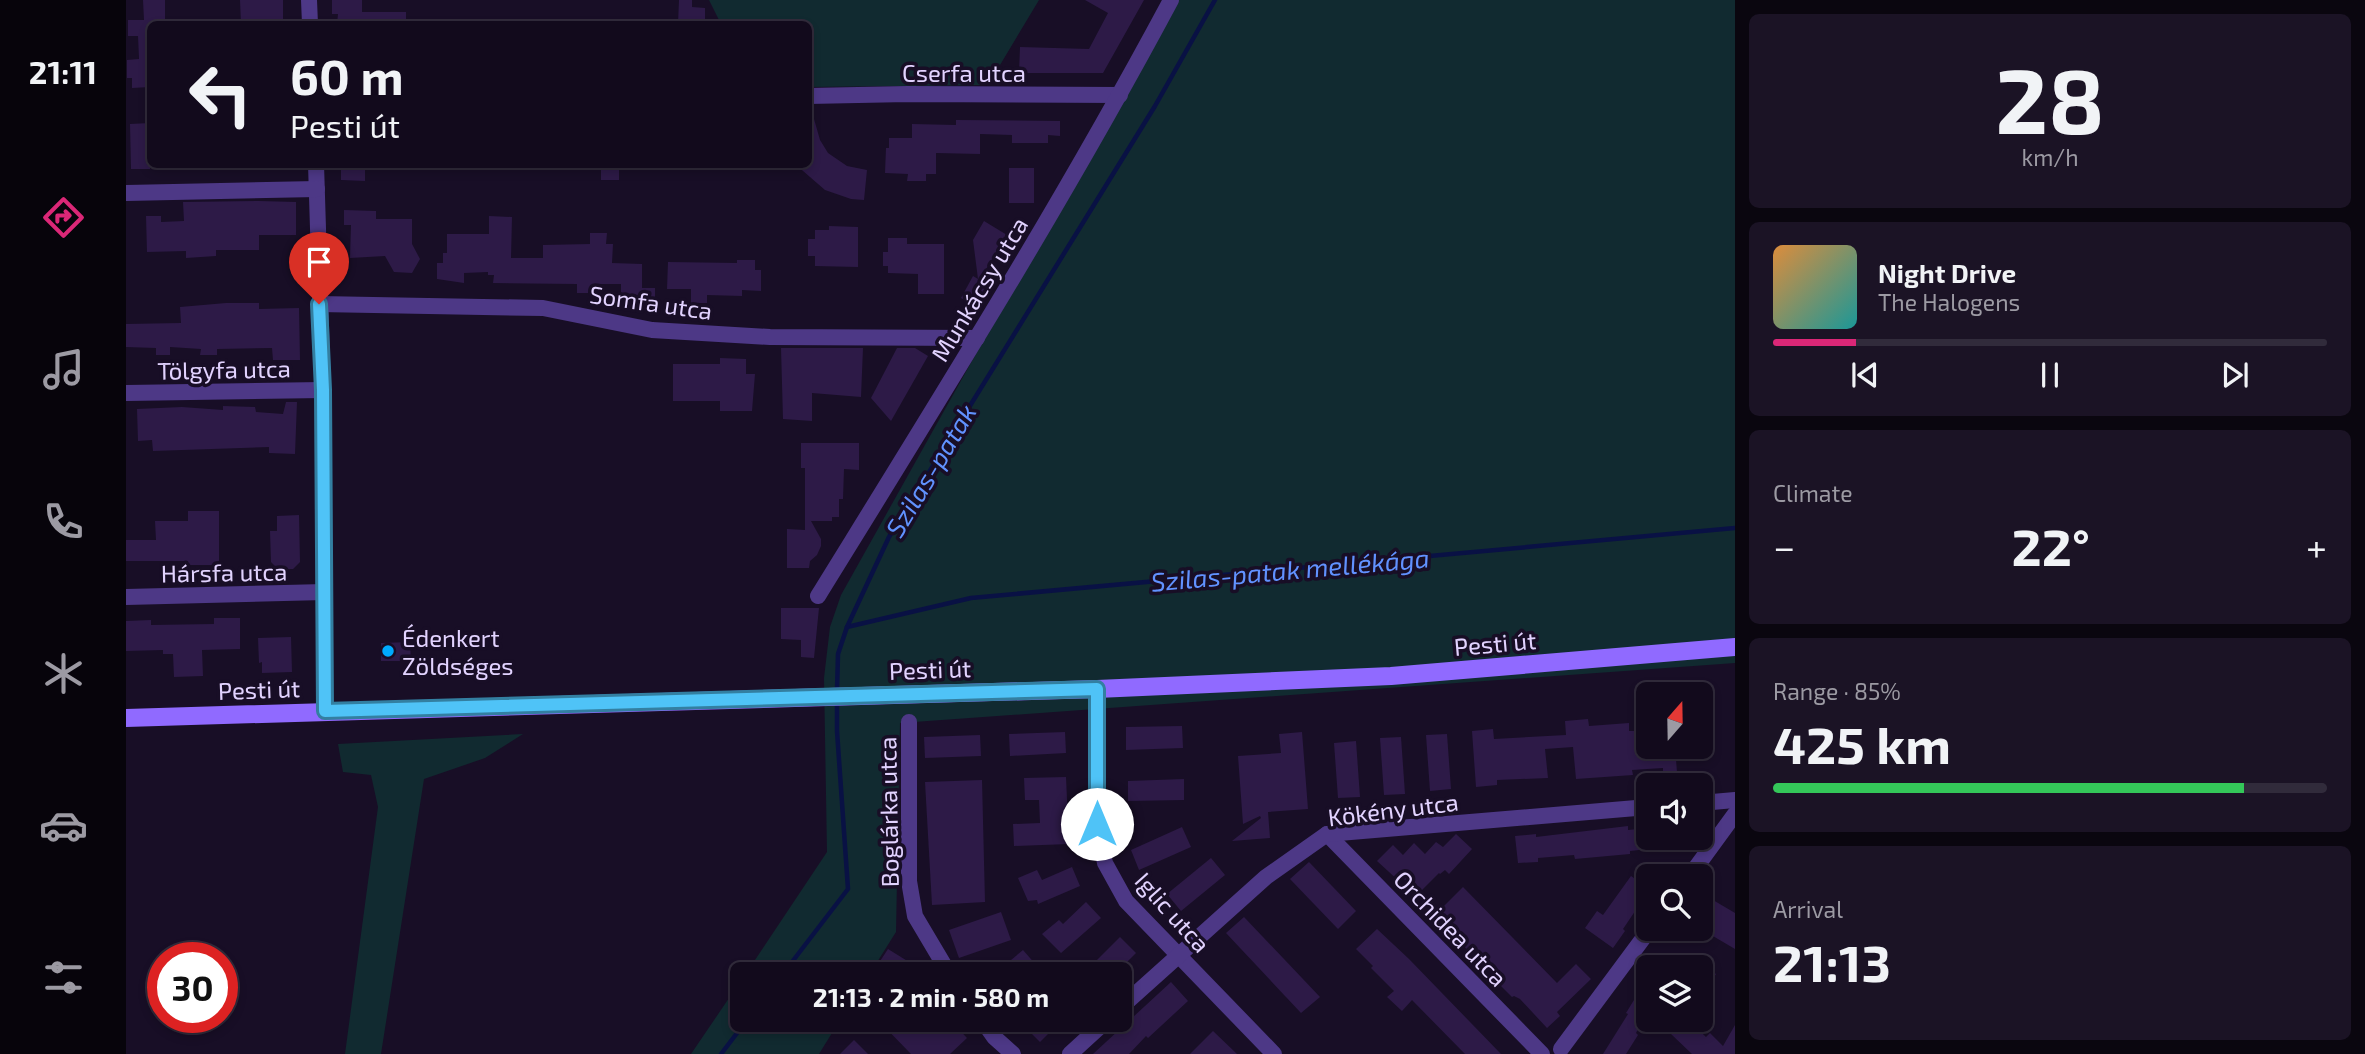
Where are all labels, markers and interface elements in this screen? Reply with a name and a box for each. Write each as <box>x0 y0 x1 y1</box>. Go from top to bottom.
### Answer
text: 28 <box>1995 43 2105 152</box>
text: 60 m <box>290 46 404 105</box>
icon: left <box>175 49 266 140</box>
text: 21:11 <box>29 52 97 90</box>
street label: Cserfa utca <box>902 58 1026 87</box>
text: Pesti út <box>290 106 400 144</box>
text: km/h <box>2021 143 2079 171</box>
icon: directions <box>39 193 88 242</box>
street label: Munkácsy utca <box>925 212 1033 366</box>
pin <box>289 232 349 304</box>
icon: arrive <box>300 243 338 281</box>
text: Night Drive <box>1878 257 2016 288</box>
street label: Somfa utca <box>588 279 714 325</box>
text: The Halogens <box>1878 288 2020 316</box>
icon: music <box>39 345 88 394</box>
street label: Tölgyfa utca <box>157 353 291 385</box>
icon: previous <box>1846 356 1884 394</box>
icon: pause <box>2031 356 2069 394</box>
icon: next <box>2216 356 2254 394</box>
water label: Szilas-patak <box>878 398 982 542</box>
text: Climate <box>1773 479 1853 507</box>
icon: phone <box>39 497 88 546</box>
text: 22° <box>2011 514 2090 576</box>
text: − <box>1773 523 1795 569</box>
text: + <box>2306 523 2327 569</box>
water label: Szilas-patak mellékága <box>1150 541 1430 597</box>
street label: Hársfa utca <box>161 556 287 588</box>
place label: Édenkert Zöldséges <box>402 623 514 680</box>
street label: Pesti út <box>1453 625 1537 661</box>
marker: Édenkert Zöldséges <box>380 643 396 659</box>
icon: climate <box>39 649 88 698</box>
street label: Pesti út <box>888 653 972 685</box>
street label: Pesti út <box>217 673 301 705</box>
text: Range · 85% <box>1773 677 1901 705</box>
north arrow <box>1636 682 1713 760</box>
map controls <box>1636 682 1713 1032</box>
text: 425 km <box>1773 712 1951 774</box>
street label: Boglárka utca <box>872 737 904 887</box>
button: sound <box>1636 773 1713 850</box>
position arrow <box>1060 787 1134 861</box>
street label: Kökény utca <box>1326 787 1460 831</box>
icon: car <box>39 801 88 850</box>
street label: Orchidea utca <box>1389 864 1513 992</box>
button: search <box>1636 864 1713 941</box>
street label: Iglic utca <box>1130 866 1216 958</box>
text: Arrival <box>1773 895 1843 923</box>
text: 21:13 <box>1773 930 1891 992</box>
speed limit sign: 30 <box>147 942 238 1033</box>
icon: filters <box>39 953 88 1002</box>
button: layers <box>1636 955 1713 1032</box>
text: 21:13 · 2 min · 580 m <box>813 981 1049 1012</box>

